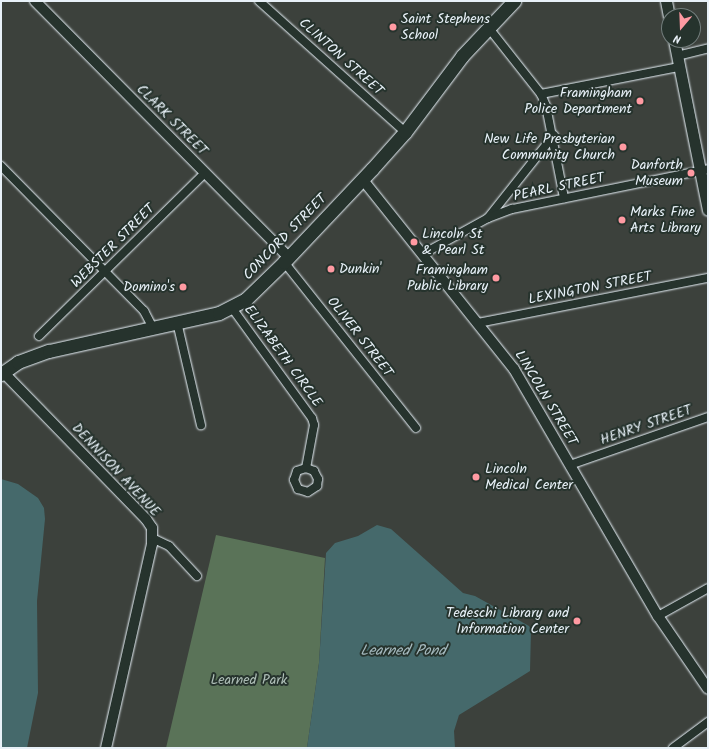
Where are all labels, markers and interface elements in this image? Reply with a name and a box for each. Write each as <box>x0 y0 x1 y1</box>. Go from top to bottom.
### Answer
north arrow <box>661 8 701 48</box>
place label: Saint Stephens School <box>401 11 490 44</box>
street label: CLINTON STREET <box>295 15 387 99</box>
marker: Saint Stephens School <box>388 22 398 32</box>
text: N <box>671 29 684 48</box>
street label: CLARK STREET <box>133 81 211 159</box>
place label: Framingham Police Department <box>524 85 632 118</box>
marker: Framingham Police Department <box>635 96 645 106</box>
place label: New Life Presbyterian Community Church <box>484 131 615 164</box>
marker: New Life Presbyterian Community Church <box>618 142 628 152</box>
place label: Danforth Museum <box>631 157 683 190</box>
marker: Danforth Museum <box>686 168 696 178</box>
street label: PEARL STREET <box>512 169 606 205</box>
street label: CONCORD STREET <box>240 190 330 284</box>
street label: WEBSTER STREET <box>67 200 159 292</box>
place label: Marks Fine Arts Library <box>630 204 701 236</box>
marker: Marks Fine Arts Library <box>617 215 627 225</box>
place label: Lincoln St & Pearl St <box>422 226 484 258</box>
marker: Lincoln St & Pearl St <box>409 237 419 247</box>
place label: Dunkin' <box>339 261 382 277</box>
place label: Framingham Public Library <box>407 262 488 294</box>
marker: Dunkin' <box>326 264 336 274</box>
street label: LEXINGTON STREET <box>527 268 653 308</box>
marker: Framingham Public Library <box>491 273 501 283</box>
place label: Domino's <box>123 279 175 295</box>
marker: Domino's <box>178 282 188 292</box>
street label: OLIVER STREET <box>324 294 396 380</box>
street label: ELIZABETH CIRCLE <box>240 302 326 410</box>
street label: LINCOLN STREET <box>511 347 581 449</box>
street label: HENRY STREET <box>598 401 694 449</box>
street label: DENNISON AVENUE <box>68 420 164 520</box>
place label: Lincoln Medical Center <box>485 461 573 494</box>
marker: Lincoln Medical Center <box>470 471 482 483</box>
place label: Tedeschi Library and Information Center <box>446 605 569 638</box>
marker: Tedeschi Library and Information Center <box>572 616 582 626</box>
water label: Learned Pond <box>360 643 446 661</box>
park label: Learned Park <box>211 672 287 688</box>

